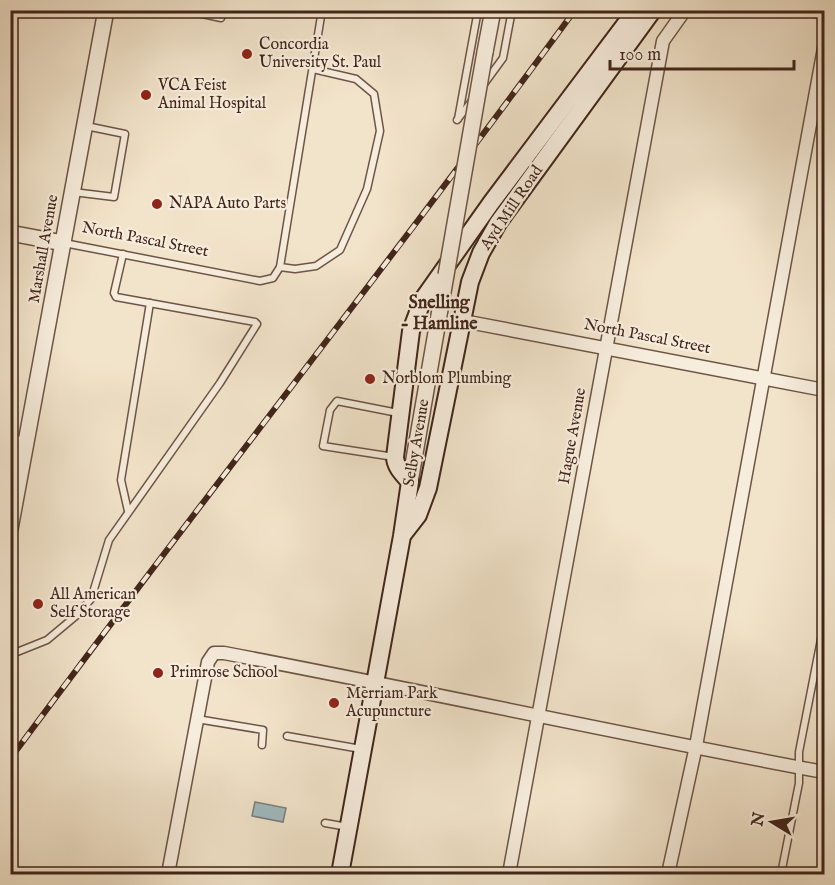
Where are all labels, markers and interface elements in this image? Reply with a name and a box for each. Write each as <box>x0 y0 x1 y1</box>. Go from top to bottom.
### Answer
scale bar <box>610 33 794 71</box>
place label: Concordia University St. Paul <box>259 35 382 73</box>
text: 100 m <box>619 44 661 67</box>
marker: Concordia University St. Paul <box>240 47 254 61</box>
place label: VCA Feist Animal Hospital <box>157 76 267 114</box>
marker: VCA Feist Animal Hospital <box>139 88 153 102</box>
street label: Ayd Mill Road <box>476 162 548 255</box>
street label: Marshall Avenue <box>25 193 63 305</box>
place label: NAPA Auto Parts <box>169 194 287 214</box>
marker: NAPA Auto Parts <box>150 197 164 211</box>
street label: North Pascal Street <box>80 218 210 262</box>
district label: Snelling - Hamline <box>400 292 478 336</box>
street label: North Pascal Street <box>582 315 712 359</box>
place label: Norblom Plumbing <box>382 369 512 389</box>
marker: Norblom Plumbing <box>363 372 377 386</box>
street label: Hague Avenue <box>555 386 591 486</box>
street label: Selby Avenue <box>399 398 435 488</box>
place label: All American Self Storage <box>49 585 136 623</box>
marker: All American Self Storage <box>31 597 45 611</box>
place label: Primrose School <box>170 663 278 683</box>
marker: Primrose School <box>151 666 165 680</box>
place label: Merriam Park Acupuncture <box>345 684 438 722</box>
marker: Merriam Park Acupuncture <box>327 696 341 710</box>
north arrow <box>742 792 802 852</box>
text: N <box>748 811 770 829</box>

